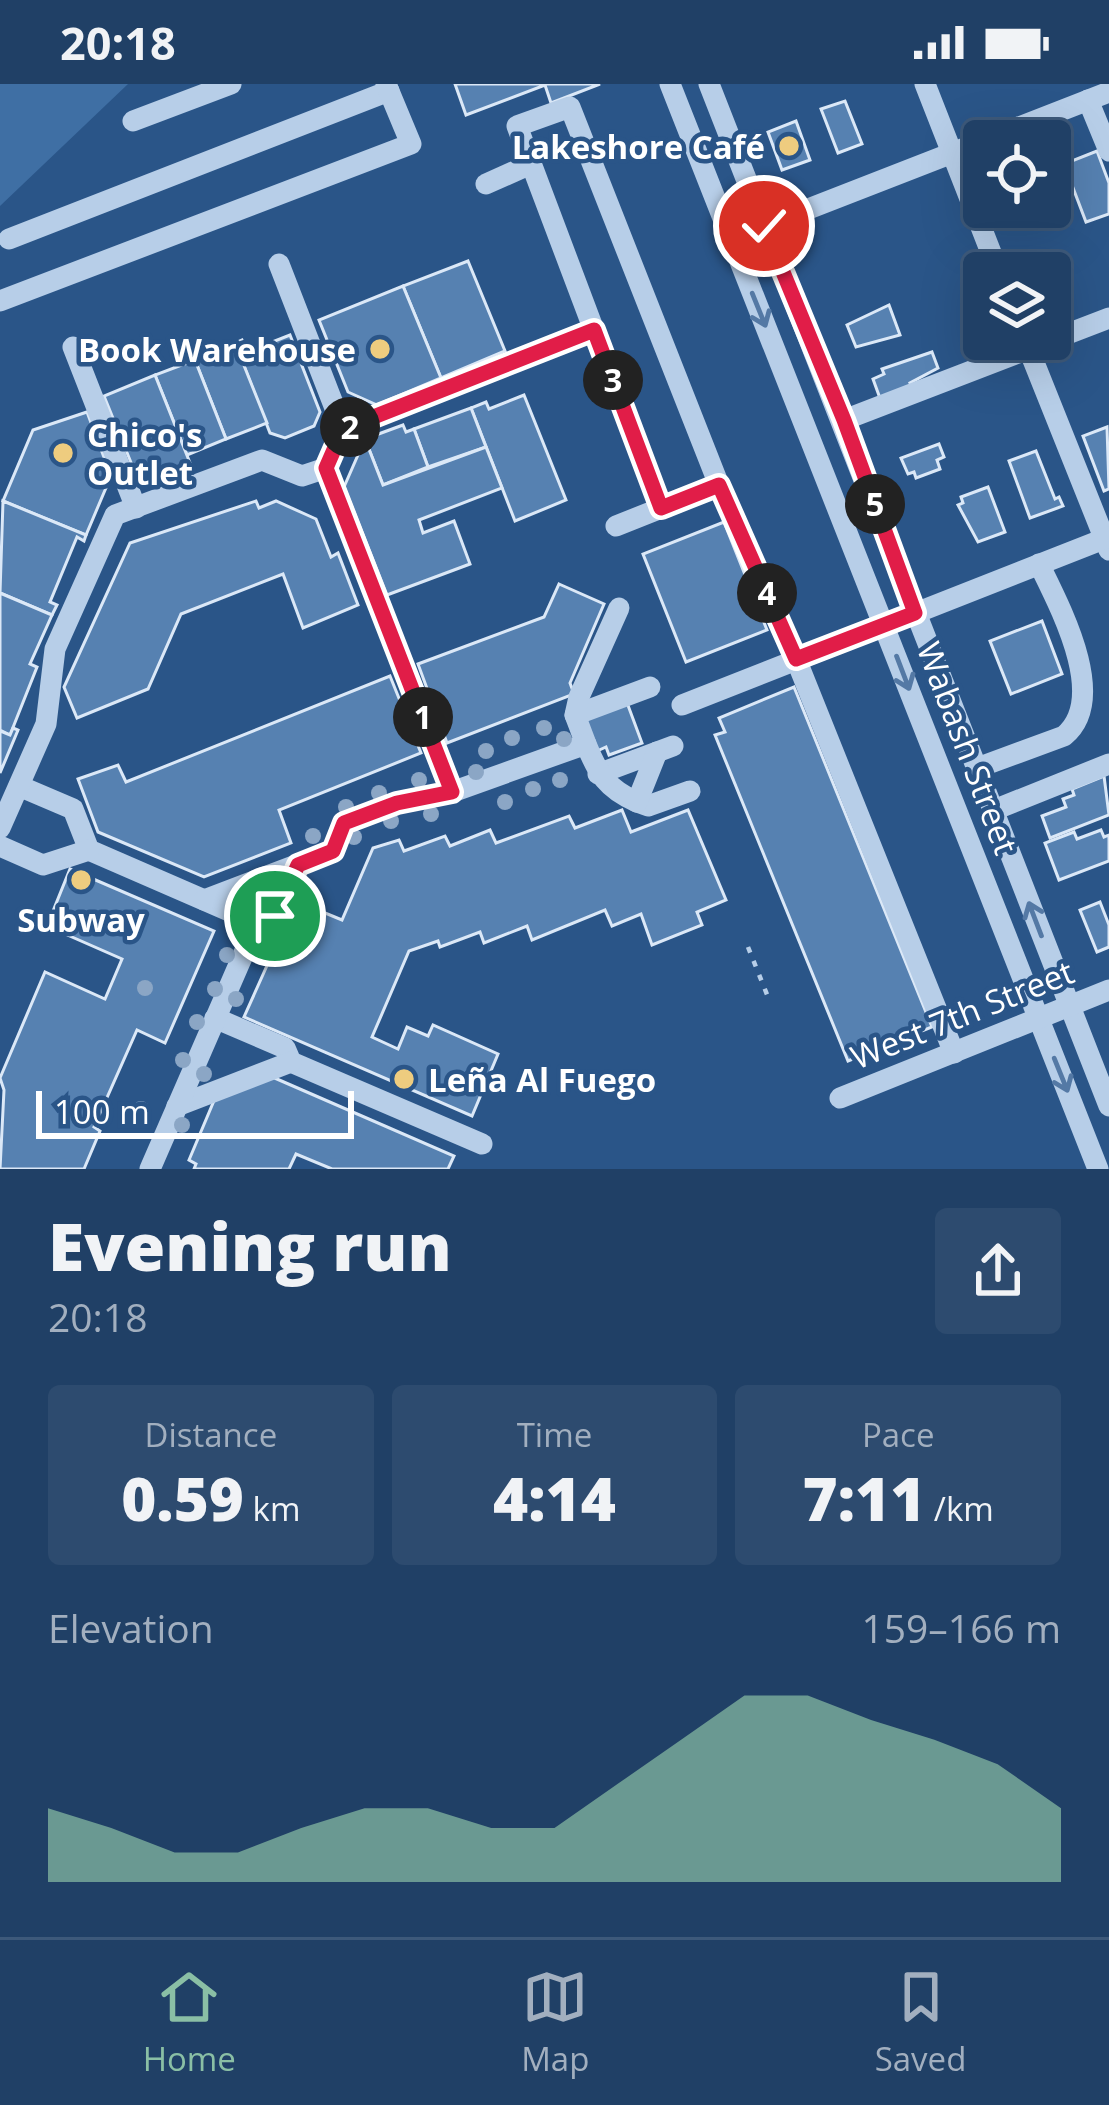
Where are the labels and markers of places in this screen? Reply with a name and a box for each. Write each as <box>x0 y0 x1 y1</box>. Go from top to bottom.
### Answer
place label: Lakeshore Café <box>512 124 765 169</box>
marker: Lakeshore Café <box>776 133 802 159</box>
pin <box>713 175 815 277</box>
place label: Book Warehouse <box>78 327 356 372</box>
marker: Book Warehouse <box>367 336 393 362</box>
pin: 3 <box>583 350 643 410</box>
pin: 2 <box>320 397 380 457</box>
place label: Chico's Outlet <box>87 412 202 495</box>
marker: Chico's Outlet <box>50 440 76 466</box>
pin: 5 <box>845 474 905 534</box>
pin: 4 <box>737 563 797 623</box>
pin: 1 <box>393 687 453 747</box>
pin <box>224 865 326 967</box>
marker: Subway <box>68 867 94 893</box>
place label: Subway <box>17 897 145 942</box>
place label: Leña Al Fuego <box>428 1057 656 1102</box>
marker: Leña Al Fuego <box>391 1066 417 1092</box>

